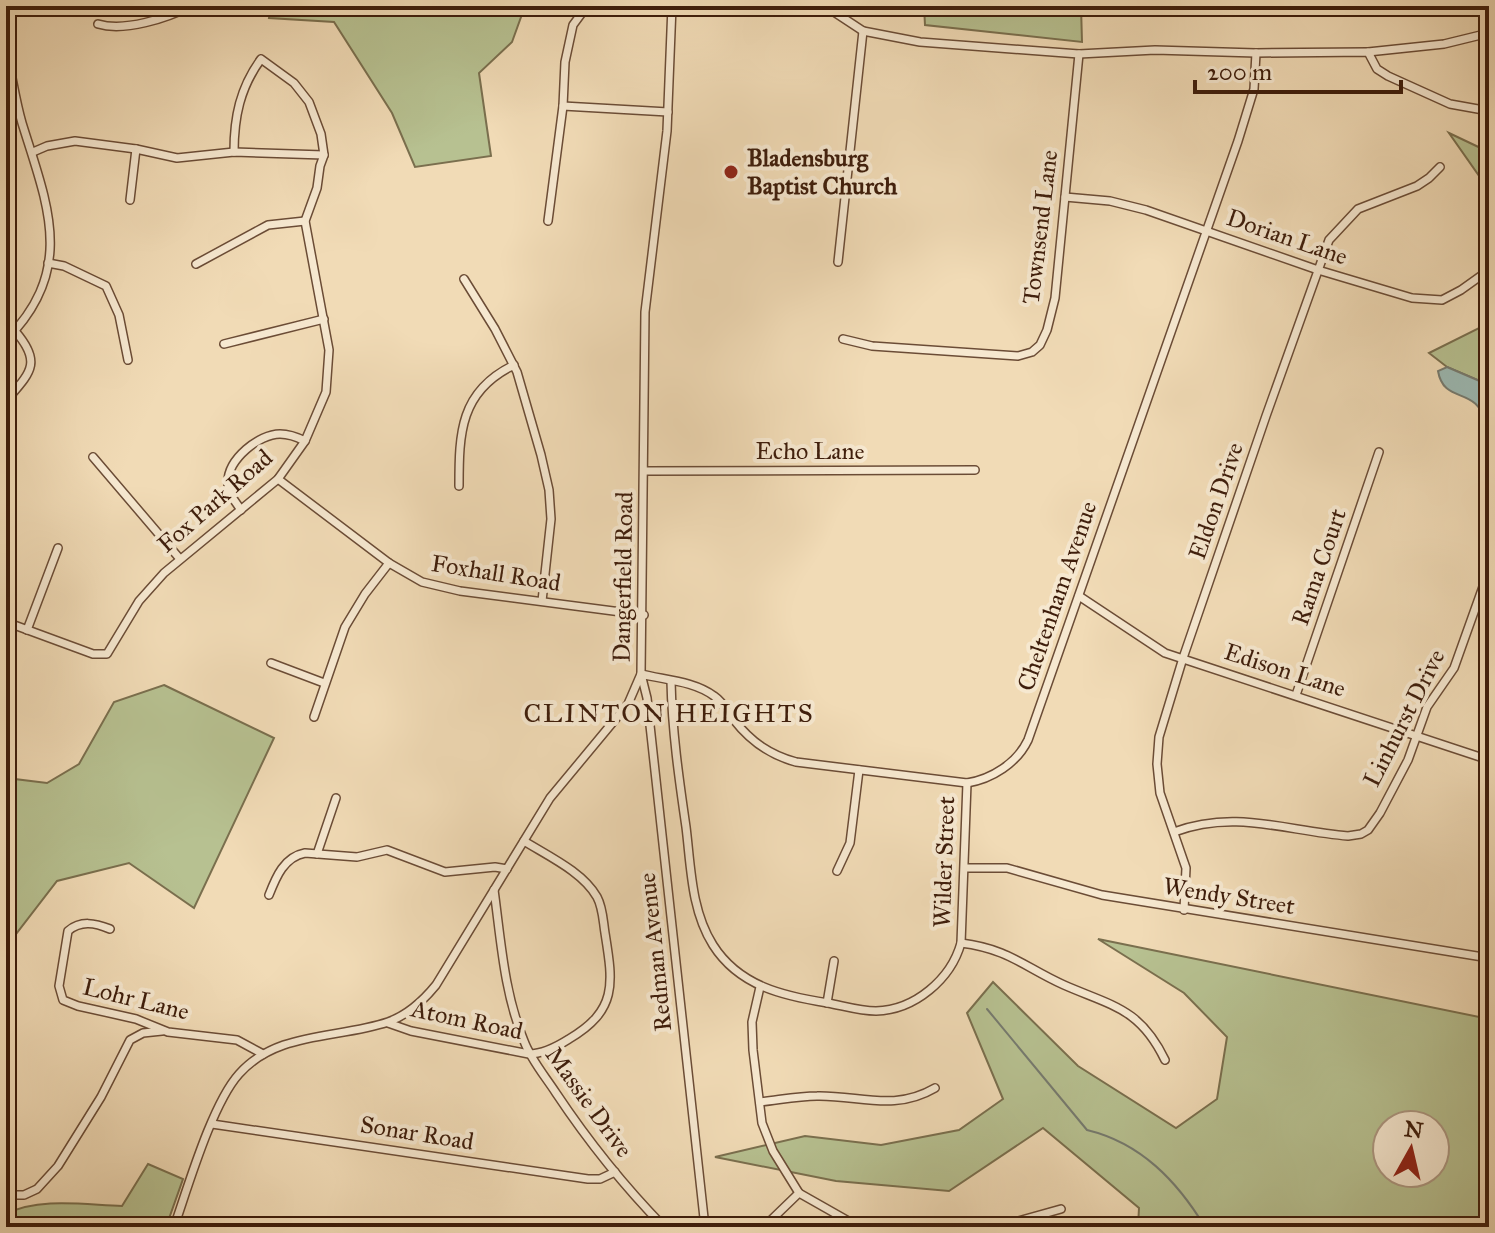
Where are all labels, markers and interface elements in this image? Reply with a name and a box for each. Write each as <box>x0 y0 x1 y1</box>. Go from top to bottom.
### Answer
scale bar <box>1195 44 1401 94</box>
text: 200 m <box>1207 57 1272 87</box>
place label: Bladensburg Baptist Church <box>747 143 898 201</box>
street label: Townsend Lane <box>1016 148 1064 306</box>
marker: Bladensburg Baptist Church <box>722 163 740 181</box>
street label: Dorian Lane <box>1223 202 1351 272</box>
street label: Echo Lane <box>756 436 864 466</box>
street label: Eldon Drive <box>1182 439 1250 563</box>
street label: Fox Park Road <box>151 443 279 559</box>
street label: Dangerfield Road <box>607 491 639 663</box>
street label: Cheltenham Avenue <box>1011 497 1103 695</box>
street label: Rama Court <box>1285 504 1353 629</box>
street label: Foxhall Road <box>429 548 563 598</box>
street label: Edison Lane <box>1221 636 1349 704</box>
street label: Linhurst Drive <box>1357 644 1451 792</box>
district label: CLINTON HEIGHTS <box>523 697 815 729</box>
street label: Wilder Street <box>927 795 961 928</box>
street label: Redman Avenue <box>632 871 678 1033</box>
street label: Wendy Street <box>1161 871 1297 921</box>
street label: Lohr Lane <box>80 971 192 1027</box>
street label: Atom Road <box>408 993 525 1046</box>
street label: Massie Drive <box>539 1041 639 1163</box>
street label: Sonar Road <box>358 1109 476 1157</box>
north arrow <box>1371 1109 1451 1189</box>
text: N <box>1403 1115 1425 1144</box>

